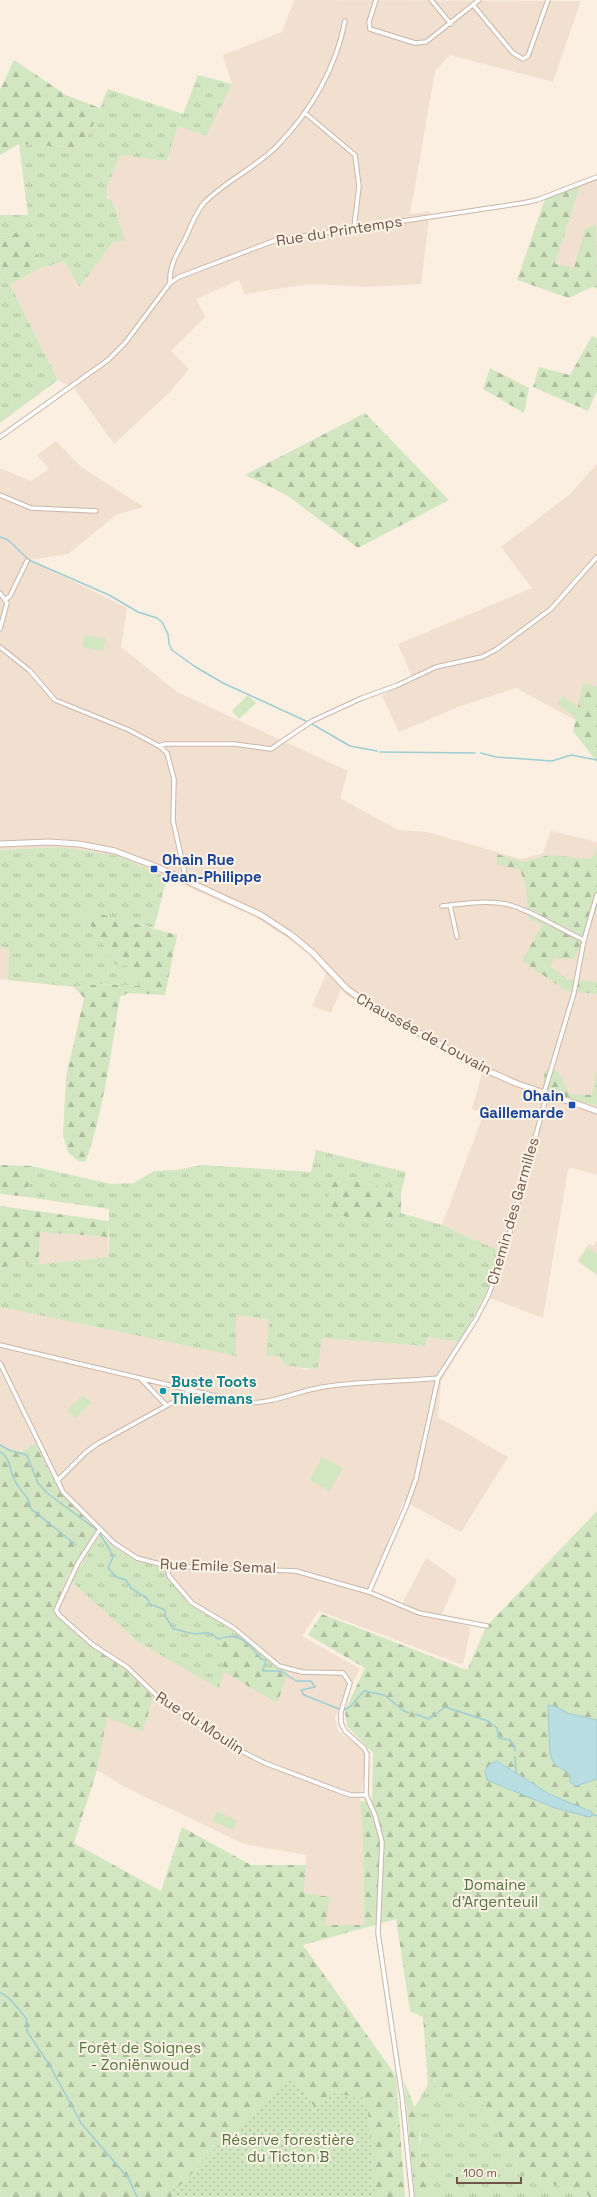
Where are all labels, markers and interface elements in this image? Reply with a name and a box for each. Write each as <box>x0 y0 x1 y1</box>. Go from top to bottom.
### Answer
street label: Rue du Printemps <box>275 211 403 250</box>
place label: Ohain Rue Jean-Philippe <box>162 850 262 886</box>
marker: Ohain Rue Jean-Philippe <box>149 864 159 874</box>
street label: Chaussée de Louvain <box>353 988 495 1079</box>
place label: Ohain Gaillemarde <box>479 1086 564 1122</box>
marker: Ohain Gaillemarde <box>567 1100 577 1110</box>
street label: Chemin des Garmilles <box>482 1135 543 1287</box>
place label: Buste Toots Thielemans <box>171 1372 257 1408</box>
marker: Buste Toots Thielemans <box>158 1386 168 1396</box>
street label: Rue Emile Semal <box>160 1554 276 1577</box>
street label: Rue du Moulin <box>152 1687 248 1758</box>
park label: Domaine d'Argenteuil <box>452 1875 538 1911</box>
park label: Forêt de Soignes - Zoniënwoud <box>79 2038 201 2074</box>
park label: Réserve forestière du Ticton B <box>222 2130 354 2166</box>
scale bar <box>457 2159 521 2185</box>
text: 100 m <box>463 2165 497 2181</box>

